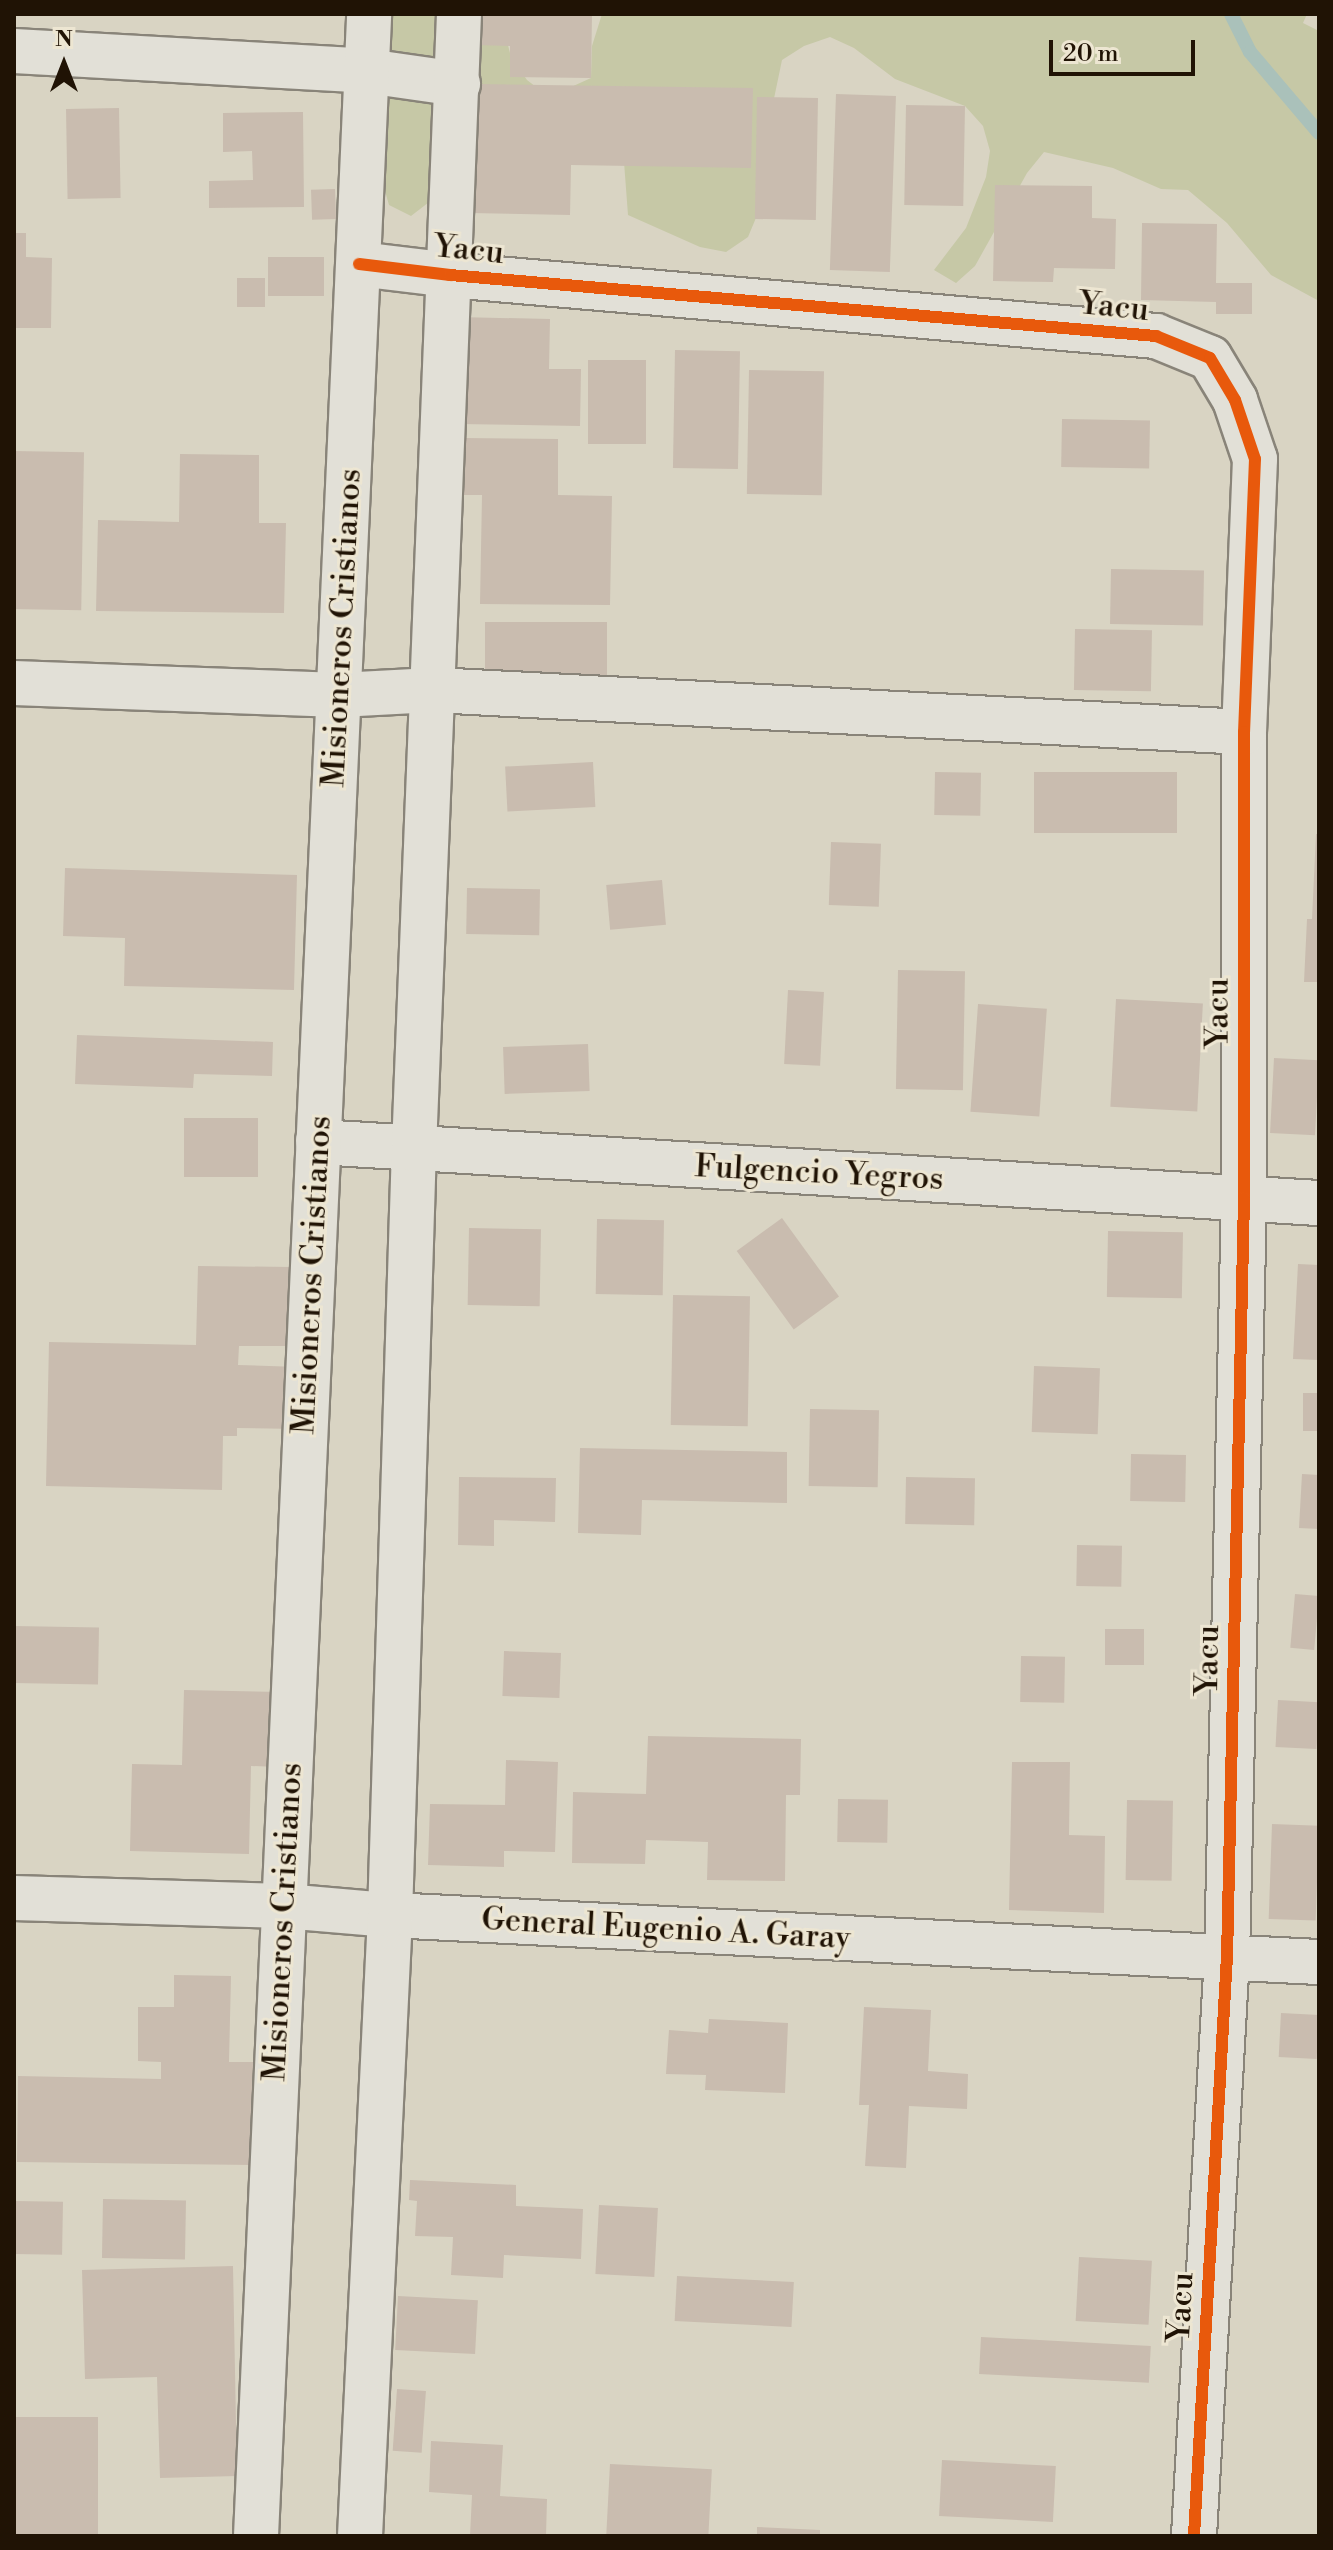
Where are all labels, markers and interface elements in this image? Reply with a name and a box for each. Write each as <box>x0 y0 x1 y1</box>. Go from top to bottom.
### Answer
north arrow <box>24 24 104 104</box>
scale bar <box>1053 24 1199 74</box>
text: N <box>55 26 73 53</box>
text: 20 m <box>1063 39 1119 69</box>
street label: Yacu <box>432 227 506 273</box>
street label: Yacu <box>1077 284 1151 330</box>
street label: Misioneros Cristianos <box>314 468 370 788</box>
street label: Yacu <box>1199 978 1237 1048</box>
street label: Misioneros Cristianos <box>284 1115 340 1435</box>
street label: Fulgencio Yegros <box>694 1147 944 1199</box>
street label: Yacu <box>1188 1625 1228 1695</box>
street label: Misioneros Cristianos <box>255 1762 311 2082</box>
street label: General Eugenio A. Garay <box>481 1900 851 1958</box>
street label: Yacu <box>1160 2271 1202 2343</box>

